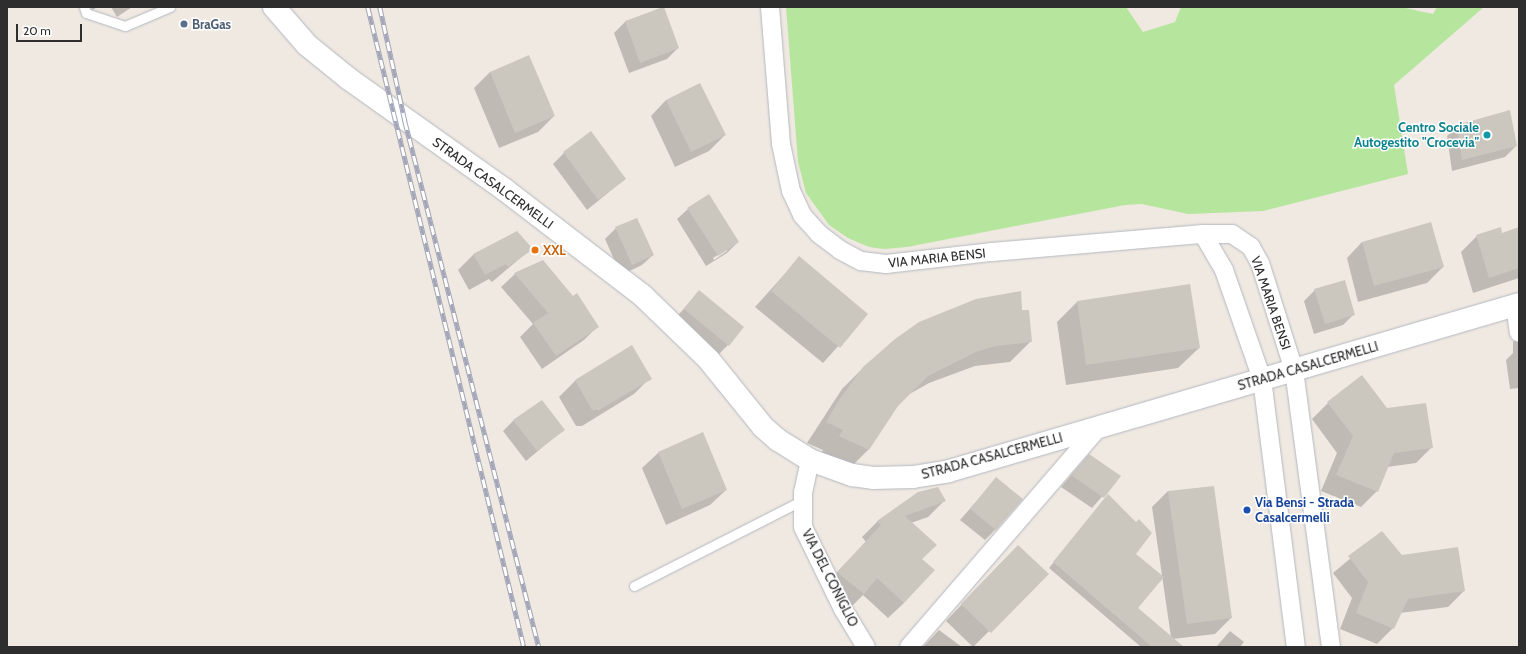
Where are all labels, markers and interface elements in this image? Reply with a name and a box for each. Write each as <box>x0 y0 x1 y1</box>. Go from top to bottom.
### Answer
scale bar <box>18 16 84 42</box>
place label: BraGas <box>192 16 231 32</box>
marker: BraGas <box>179 19 189 29</box>
text: 20 m <box>23 23 51 38</box>
place label: Centro Sociale Autogestito "Crocevia" <box>1354 120 1479 151</box>
marker: Centro Sociale Autogestito "Crocevia" <box>1482 130 1492 140</box>
street label: STRADA CASALCERMELLI <box>430 134 556 232</box>
place label: XXL <box>543 242 566 258</box>
marker: XXL <box>530 245 540 255</box>
street label: VIA MARIA BENSI <box>888 245 986 271</box>
street label: VIA MARIA BENSI <box>1248 254 1294 352</box>
street label: STRADA CASALCERMELLI <box>1236 338 1380 394</box>
street label: STRADA CASALCERMELLI <box>920 430 1064 482</box>
place label: Via Bensi - Strada Casalcermelli <box>1255 495 1354 526</box>
marker: Via Bensi - Strada Casalcermelli <box>1242 505 1252 515</box>
street label: VIA DEL CONIGLIO <box>799 527 861 629</box>

